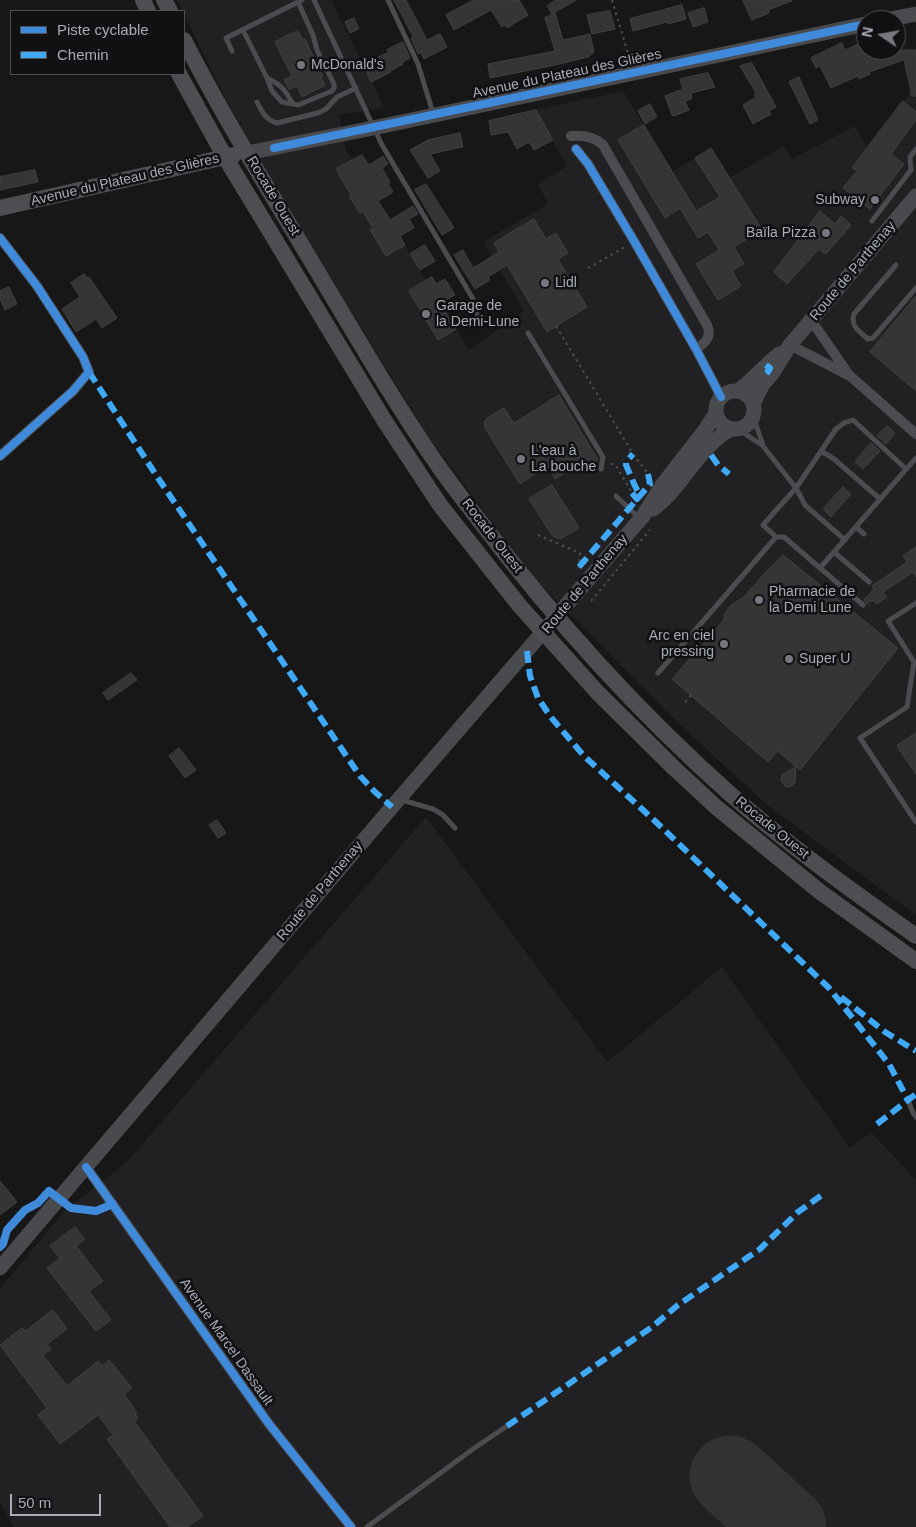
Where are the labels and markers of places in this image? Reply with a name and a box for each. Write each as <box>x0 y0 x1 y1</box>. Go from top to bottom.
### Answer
place label: McDonald's <box>311 57 384 73</box>
marker: McDonald's <box>295 59 307 71</box>
place label: Subway <box>815 192 865 208</box>
marker: Subway <box>869 194 881 206</box>
place label: Baïla Pizza <box>746 225 816 241</box>
marker: Baïla Pizza <box>820 227 832 239</box>
place label: Lidl <box>555 275 577 291</box>
marker: Lidl <box>539 277 551 289</box>
place label: Garage de la Demi-Lune <box>436 298 519 331</box>
marker: Garage de la Demi-Lune <box>420 308 432 320</box>
place label: L'eau à La bouche <box>531 443 596 476</box>
marker: L'eau à La bouche <box>515 453 527 465</box>
place label: Pharmacie de la Demi Lune <box>769 584 855 616</box>
marker: Pharmacie de la Demi Lune <box>753 594 765 606</box>
place label: Arc en ciel pressing <box>649 628 714 660</box>
marker: Arc en ciel pressing <box>718 638 730 650</box>
place label: Super U <box>799 651 850 667</box>
marker: Super U <box>783 653 795 665</box>

